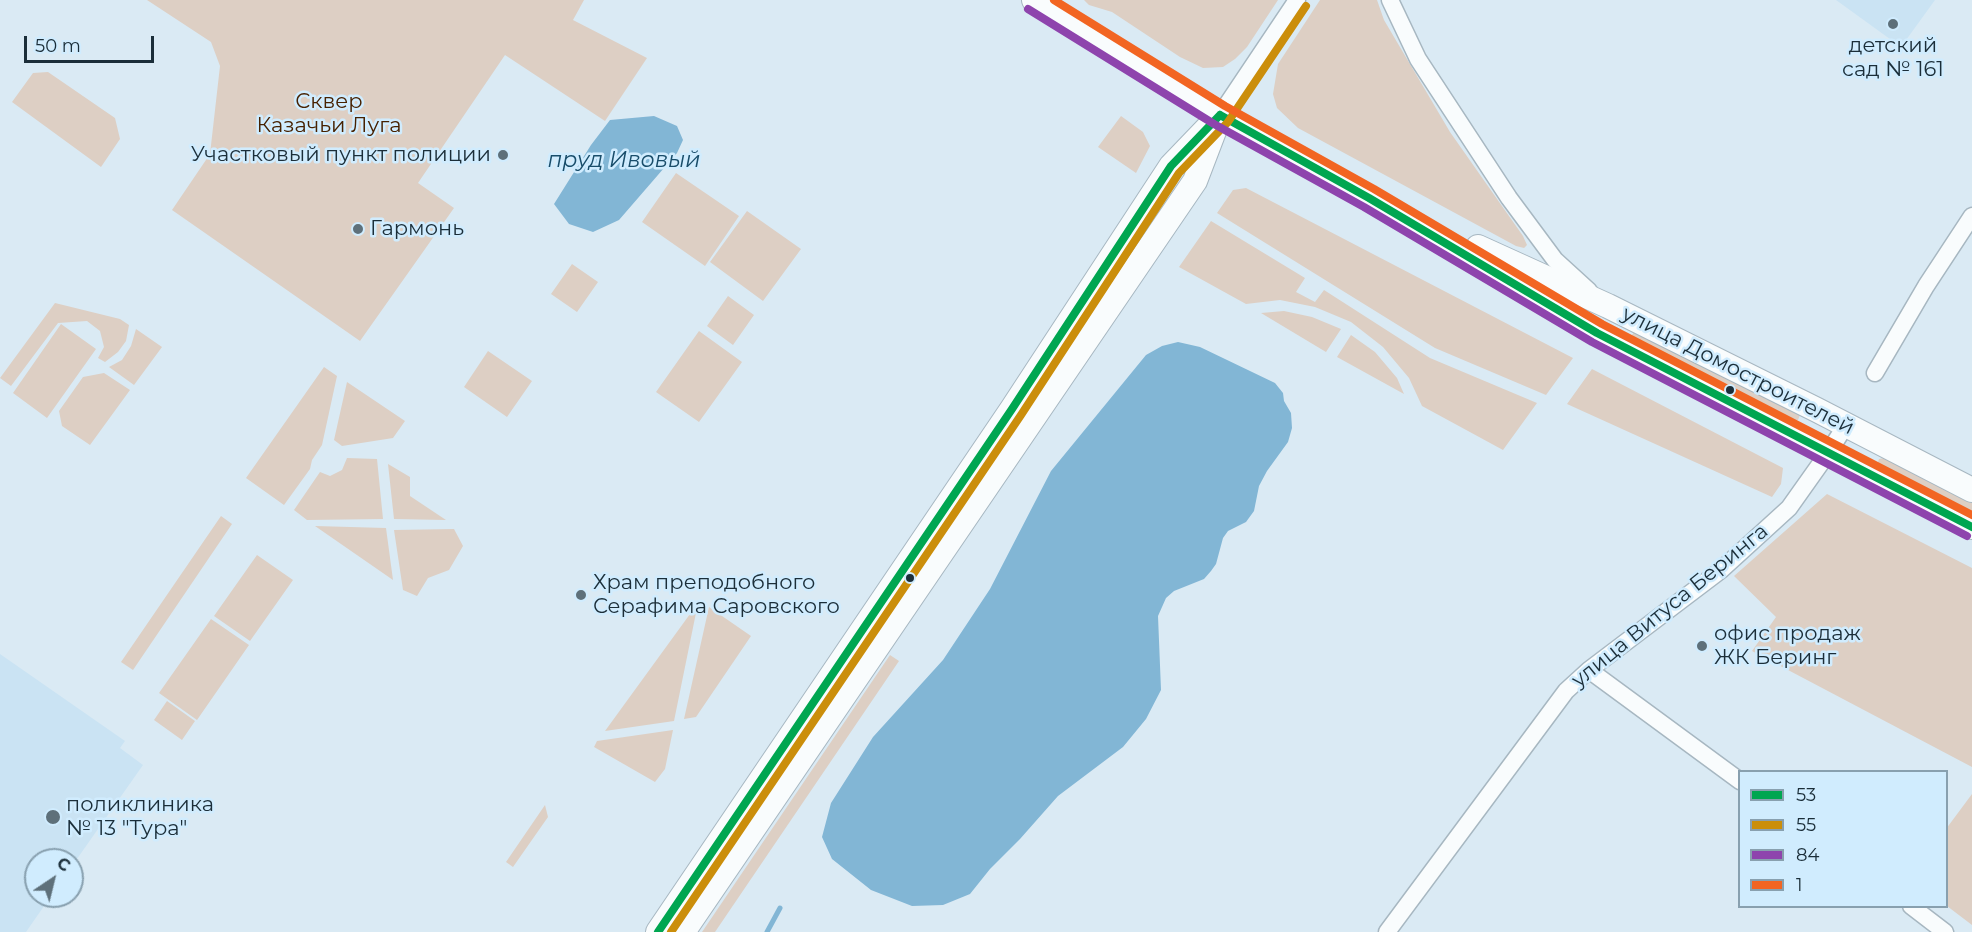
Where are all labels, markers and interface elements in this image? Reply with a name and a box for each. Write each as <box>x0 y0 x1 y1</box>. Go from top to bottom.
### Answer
marker: детский сад № 161 <box>1886 17 1900 31</box>
scale bar <box>27 24 158 62</box>
place label: детский сад № 161 <box>1842 33 1944 83</box>
text: 50 m <box>35 35 81 57</box>
park label: Сквер Казачьи Луга <box>257 89 401 139</box>
place label: Участковый пункт полиции <box>191 142 491 168</box>
marker: Участковый пункт полиции <box>496 148 510 162</box>
water label: пруд Ивовый <box>548 148 700 174</box>
place label: Гармонь <box>370 216 464 242</box>
marker: Гармонь <box>351 222 365 236</box>
street label: улица Домостроителей <box>1618 301 1858 441</box>
unlabelled marker <box>1724 384 1736 396</box>
street label: улица Витуса Беринга <box>1567 519 1773 693</box>
place label: Храм преподобного Серафима Саровского <box>593 570 840 620</box>
unlabelled marker <box>904 572 916 584</box>
marker: Храм преподобного Серафима Саровского <box>574 588 588 602</box>
place label: офис продаж ЖК Беринг <box>1714 621 1861 671</box>
marker: офис продаж ЖК Беринг <box>1695 639 1709 653</box>
legend <box>1738 770 1948 908</box>
text: 53 <box>1796 784 1816 806</box>
place label: поликлиника № 13 "Тура" <box>66 792 214 842</box>
marker: поликлиника № 13 "Тура" <box>44 808 62 826</box>
text: 55 <box>1796 814 1816 836</box>
text: 84 <box>1796 844 1819 866</box>
north arrow <box>24 848 84 908</box>
text: С <box>53 853 74 876</box>
text: 1 <box>1796 874 1803 896</box>

